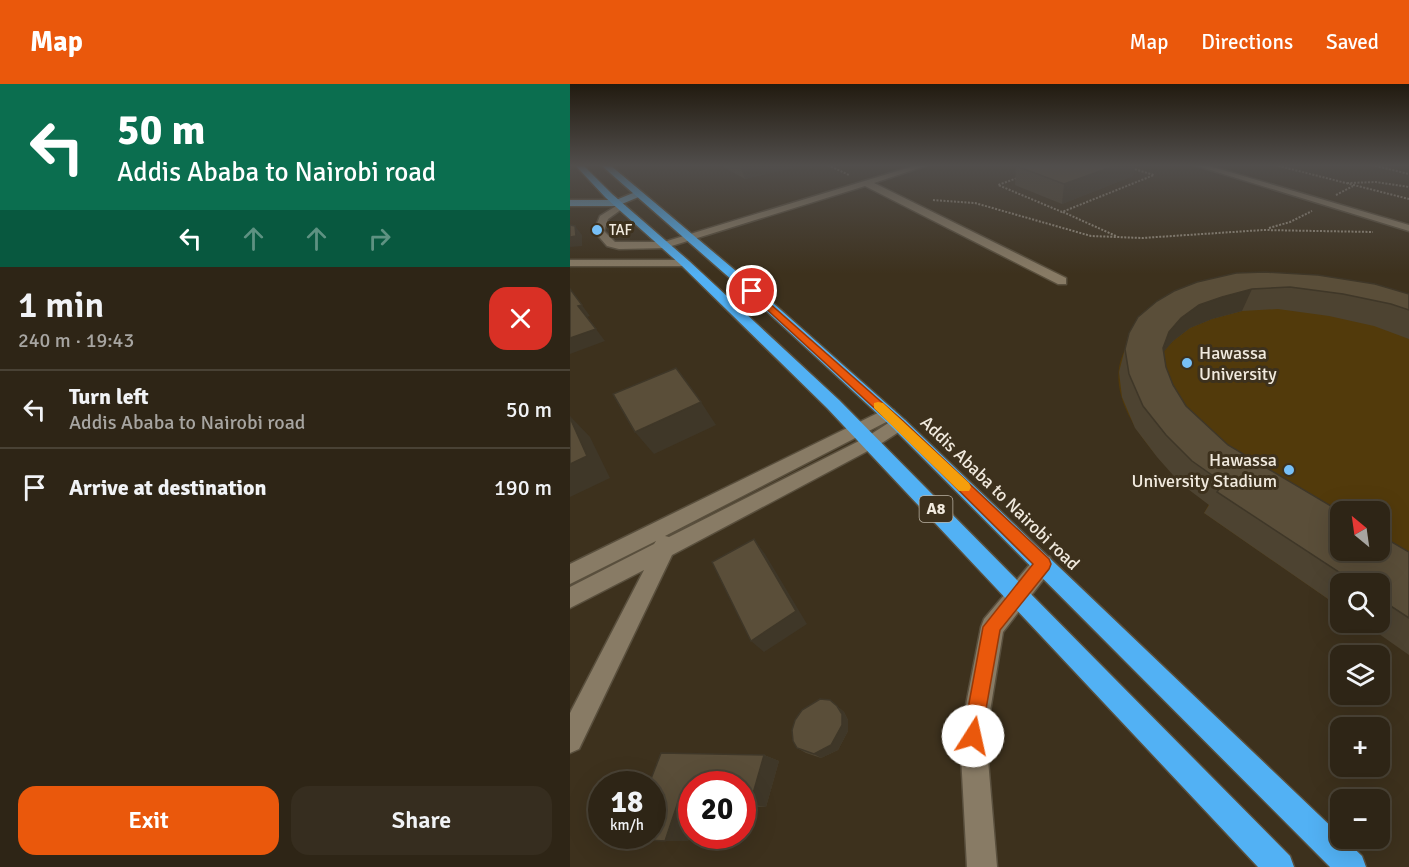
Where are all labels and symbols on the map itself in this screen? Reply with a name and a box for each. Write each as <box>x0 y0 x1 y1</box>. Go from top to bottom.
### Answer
place label: TAF <box>609 221 633 239</box>
marker: TAF <box>590 223 604 237</box>
pin <box>726 265 777 316</box>
place label: Hawassa University <box>1199 342 1277 385</box>
marker: Hawassa University <box>1180 356 1194 370</box>
street label: Addis Ababa to Nairobi road <box>916 411 1084 575</box>
place label: Hawassa University Stadium <box>1132 449 1277 492</box>
marker: Hawassa University Stadium <box>1282 463 1296 477</box>
road number: A8 <box>920 496 952 522</box>
north arrow <box>1330 501 1390 561</box>
position arrow <box>941 704 1005 768</box>
speed limit sign: 20 <box>678 771 756 849</box>

